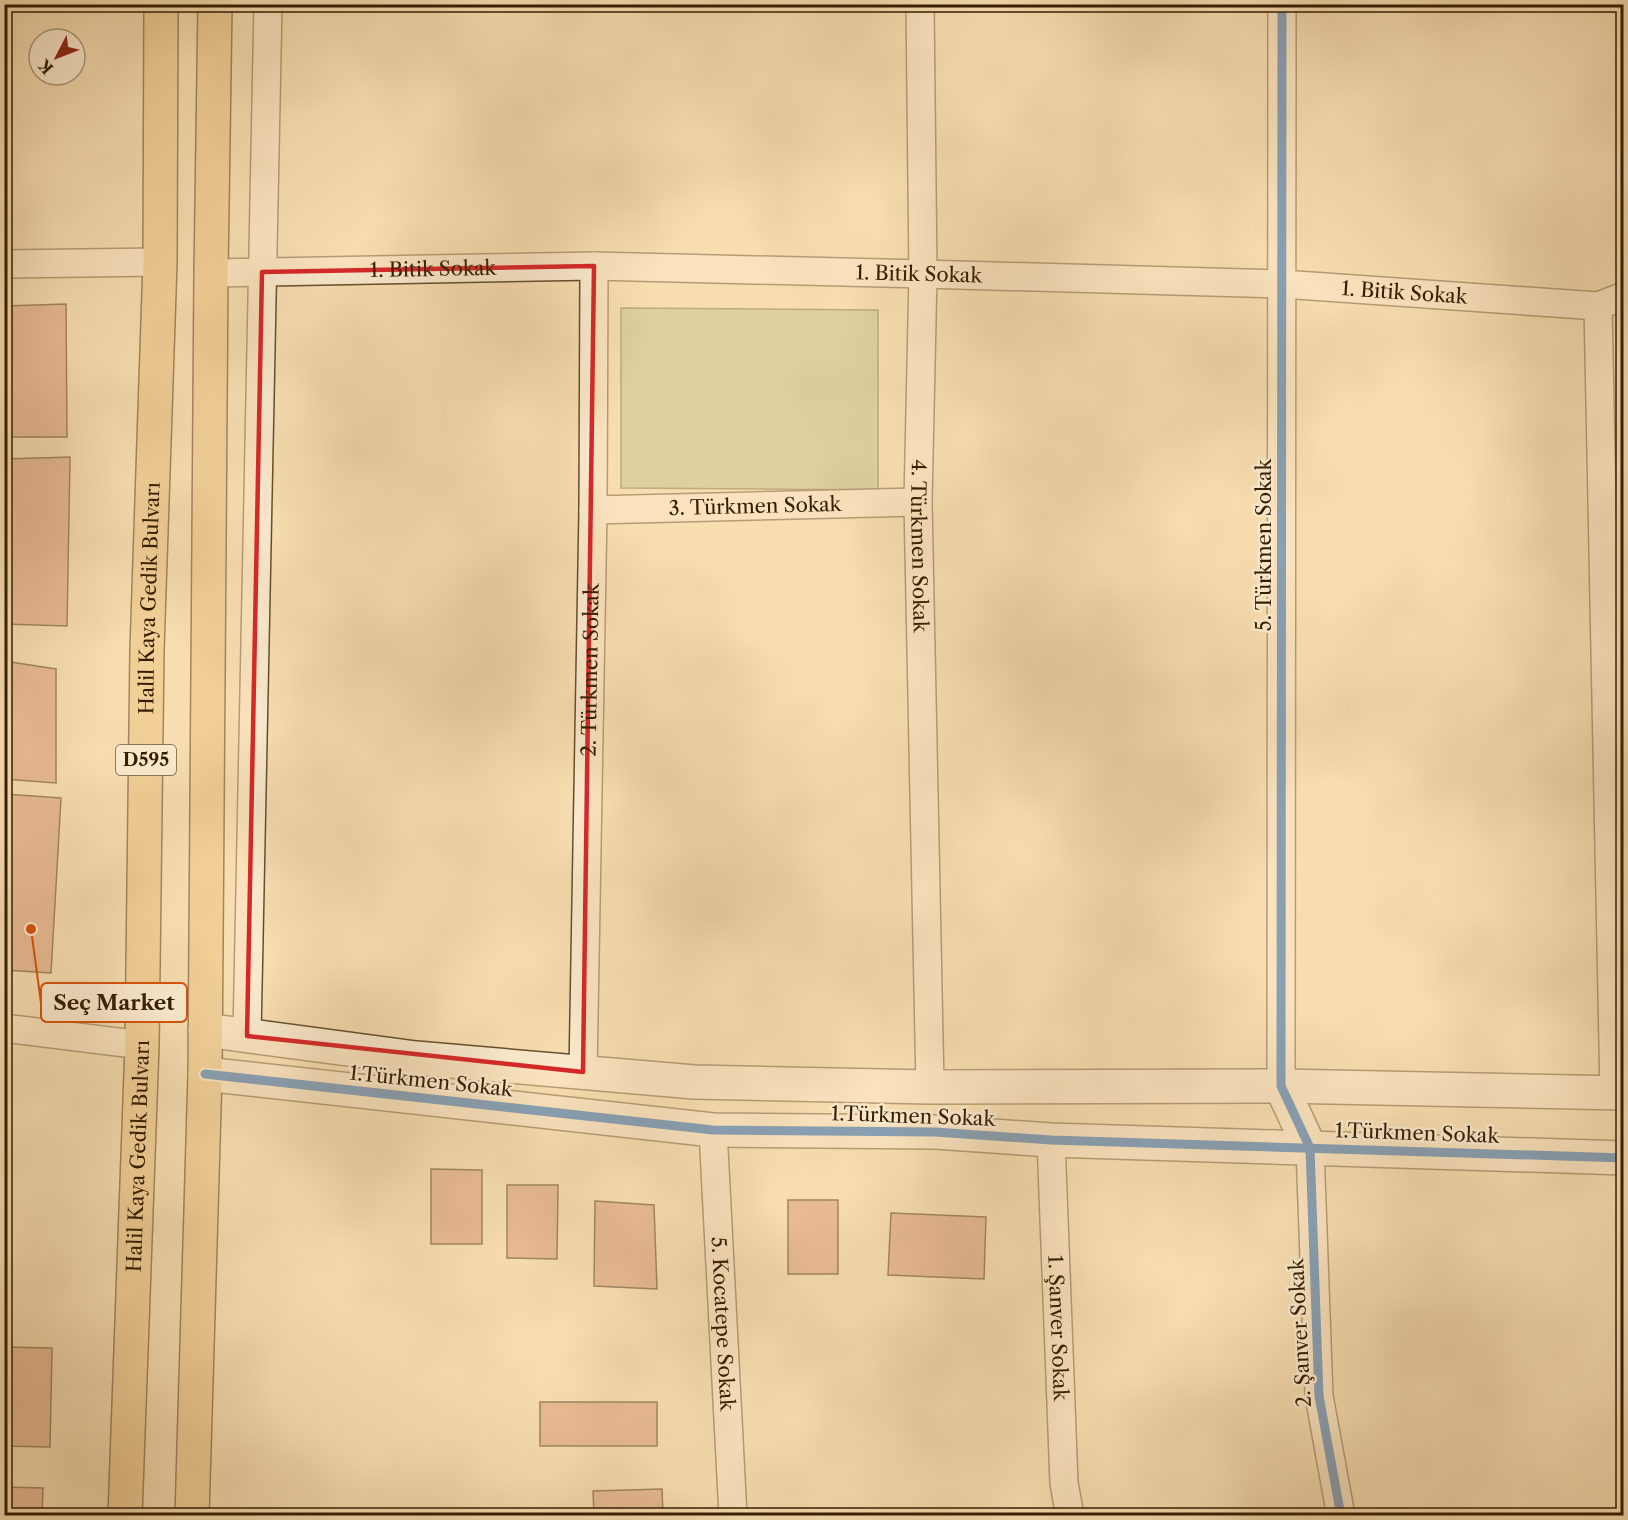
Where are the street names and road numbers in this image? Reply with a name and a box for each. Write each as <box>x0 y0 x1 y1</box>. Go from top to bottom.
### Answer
street label: 1. Bitik Sokak <box>370 256 498 282</box>
street label: 1. Bitik Sokak <box>855 260 984 288</box>
street label: 1. Bitik Sokak <box>1341 276 1470 309</box>
street label: 5. Türkmen Sokak <box>1252 457 1276 631</box>
street label: 4. Türkmen Sokak <box>906 459 933 634</box>
street label: Halil Kaya Gedik Bulvarı <box>134 482 165 715</box>
street label: 3. Türkmen Sokak <box>668 492 843 520</box>
street label: 2. Türkmen Sokak <box>577 582 604 757</box>
road number: D595 <box>116 745 176 775</box>
street label: Halil Kaya Gedik Bulvarı <box>122 1040 154 1273</box>
street label: 1.Türkmen Sokak <box>348 1060 515 1102</box>
street label: 1.Türkmen Sokak <box>831 1101 997 1131</box>
street label: 1.Türkmen Sokak <box>1335 1118 1501 1148</box>
street label: 5. Kocatepe Sokak <box>707 1236 740 1413</box>
street label: 1. Şanver Sokak <box>1043 1255 1073 1403</box>
street label: 2. Şanver Sokak <box>1284 1257 1316 1408</box>

